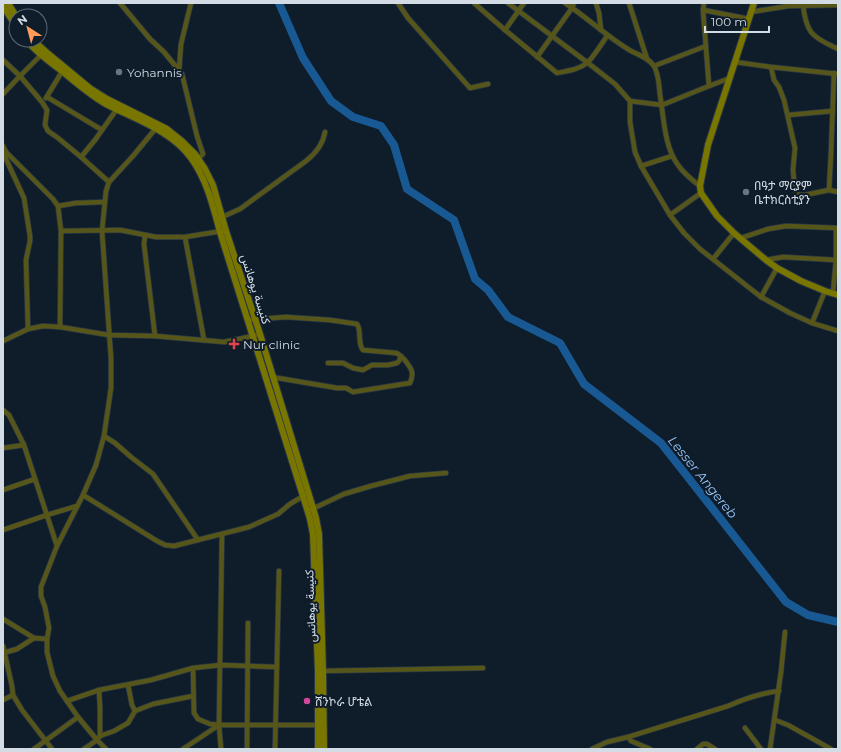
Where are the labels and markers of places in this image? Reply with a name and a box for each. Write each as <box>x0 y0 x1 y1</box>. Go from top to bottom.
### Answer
place label: Yohannis <box>127 65 182 80</box>
marker: Yohannis <box>114 67 124 77</box>
place label: በዓታ ማርያም ቤተክርስቲያን <box>754 178 812 207</box>
marker: በዓታ ማርያም ቤተክርስቲያን <box>741 187 751 197</box>
place label: Nur clinic <box>243 337 300 352</box>
marker: Nur clinic <box>228 338 240 350</box>
place label: ሸንኮራ ሆቴል <box>315 694 372 709</box>
marker: ሸንኮራ ሆቴል <box>302 696 312 706</box>

